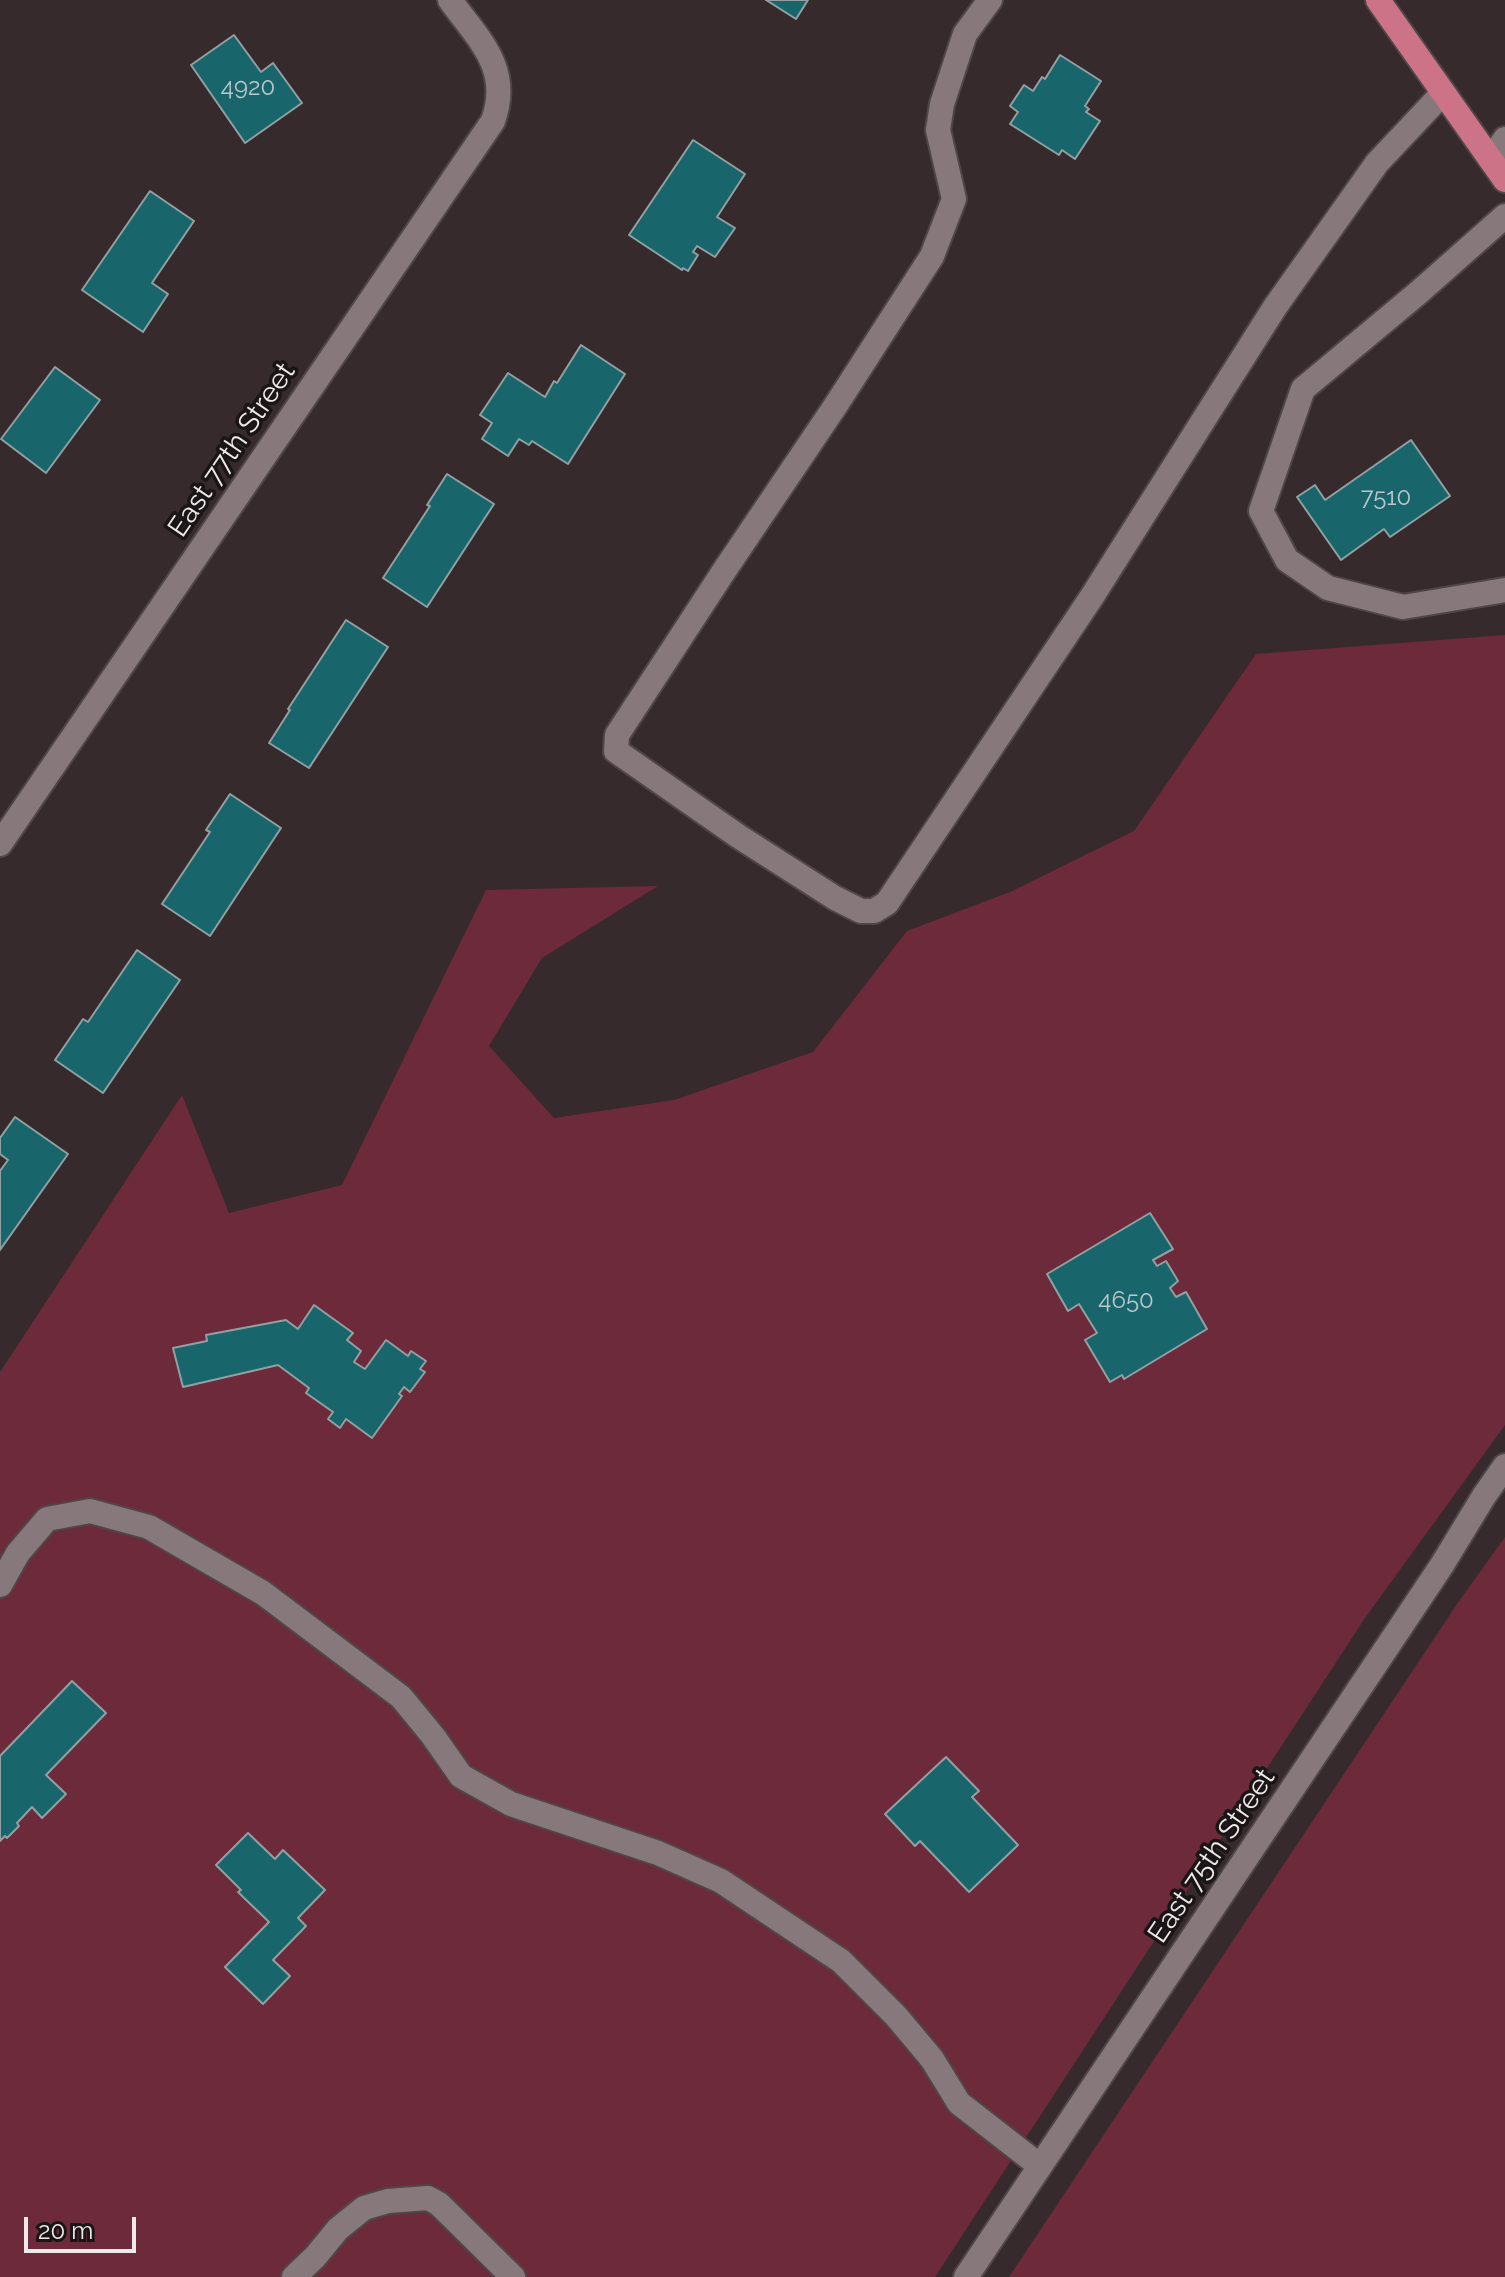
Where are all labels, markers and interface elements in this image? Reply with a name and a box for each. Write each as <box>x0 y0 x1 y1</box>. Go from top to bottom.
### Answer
house number: 4920 <box>221 74 275 102</box>
street label: East 77th Street <box>161 357 303 543</box>
house number: 7510 <box>1361 484 1411 512</box>
house number: 4650 <box>1098 1287 1154 1315</box>
street label: East 75th Street <box>1141 1763 1283 1949</box>
scale bar <box>28 2201 140 2251</box>
text: 20 m <box>38 2216 93 2245</box>

